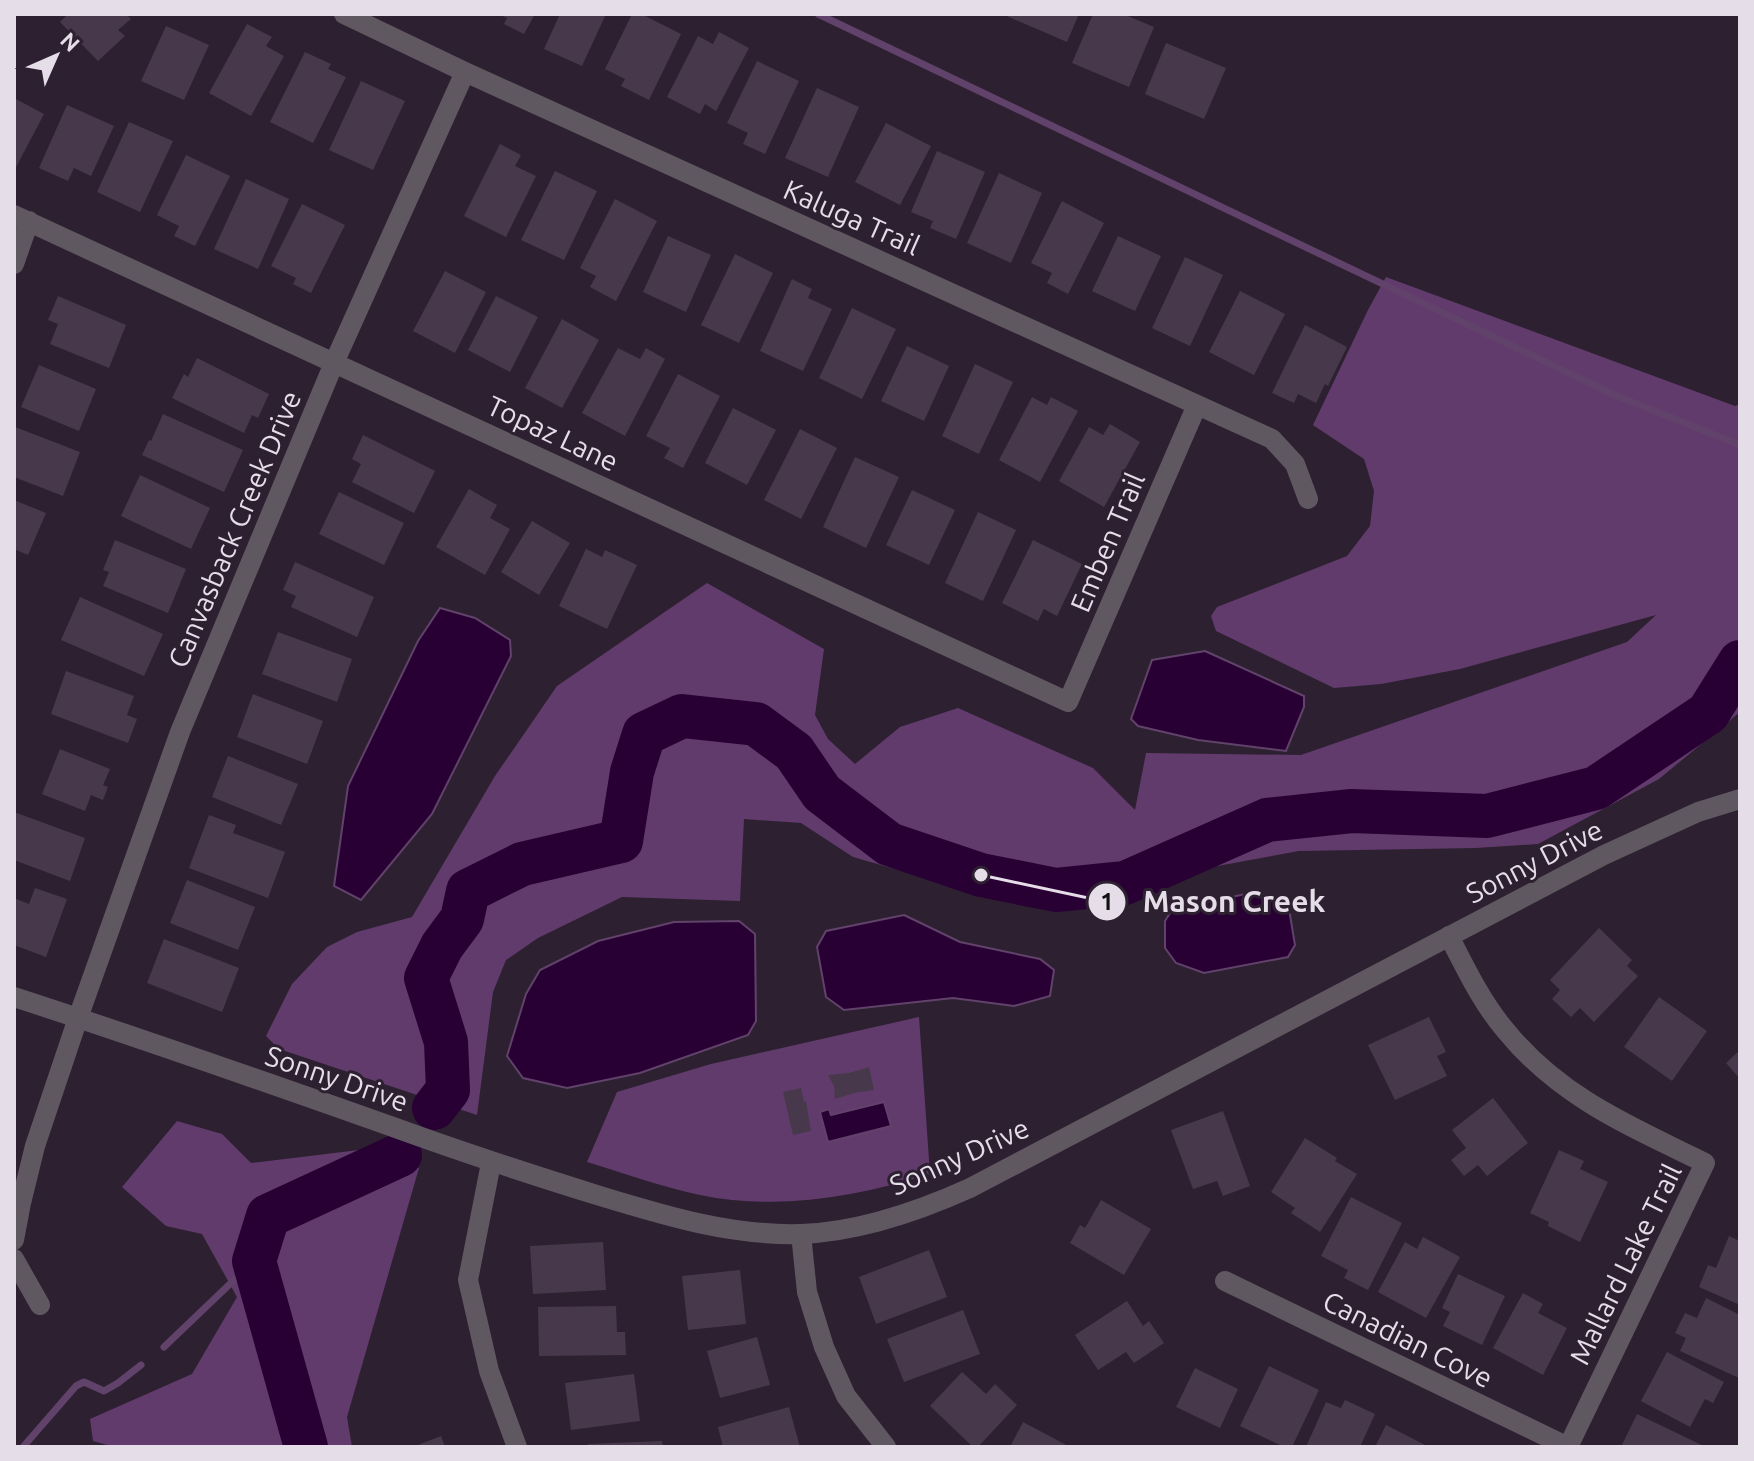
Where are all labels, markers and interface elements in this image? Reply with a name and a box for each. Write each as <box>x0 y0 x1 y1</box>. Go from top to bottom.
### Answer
north arrow <box>16 16 96 96</box>
text: N <box>56 27 85 56</box>
street label: Kaluga Trail <box>779 173 925 261</box>
street label: Canvasback Creek Drive <box>162 386 306 672</box>
street label: Topaz Lane <box>483 389 623 477</box>
street label: Emben Trail <box>1064 468 1150 616</box>
street label: Sonny Drive <box>1461 813 1607 909</box>
callout: Mason Creek <box>1087 875 1341 929</box>
text: Mason Creek <box>1143 884 1325 918</box>
text: 1 <box>1100 888 1114 915</box>
street label: Sonny Drive <box>262 1039 412 1117</box>
street label: Sonny Drive <box>885 1112 1033 1200</box>
street label: Mallard Lake Trail <box>1563 1159 1687 1369</box>
street label: Canadian Cove <box>1318 1285 1498 1393</box>

